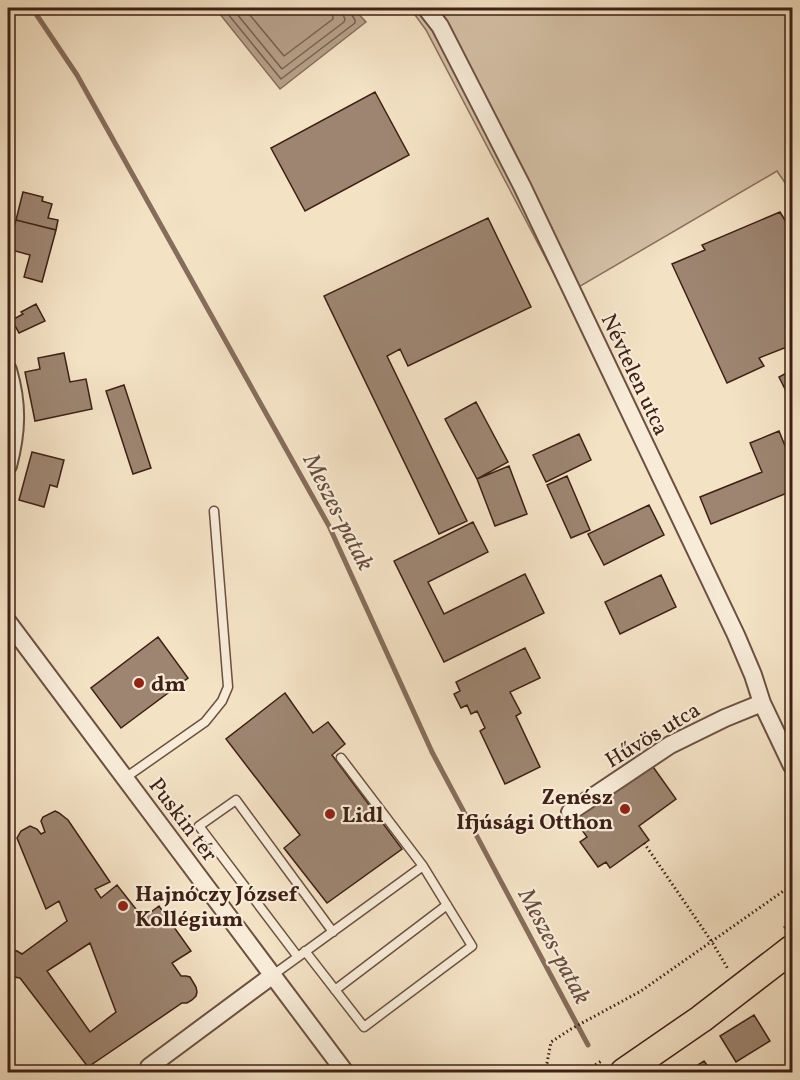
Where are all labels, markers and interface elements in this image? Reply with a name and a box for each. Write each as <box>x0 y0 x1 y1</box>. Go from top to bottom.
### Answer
street label: Névtelen utca <box>592 309 676 441</box>
water label: Meszes-patak <box>293 448 381 577</box>
place label: dm <box>151 670 186 701</box>
marker: dm <box>132 676 146 690</box>
street label: Hűvös utca <box>600 696 707 777</box>
street label: Puskin tér <box>140 772 224 869</box>
place label: Zenész Ifjúsági Otthon <box>456 783 613 839</box>
place label: Lidl <box>342 801 384 832</box>
marker: Zenész Ifjúsági Otthon <box>618 802 632 816</box>
marker: Lidl <box>323 807 337 821</box>
place label: Hajnóczy József Kollégium <box>135 880 300 936</box>
water label: Meszes-patak <box>508 882 598 1011</box>
marker: Hajnóczy József Kollégium <box>116 899 130 913</box>

